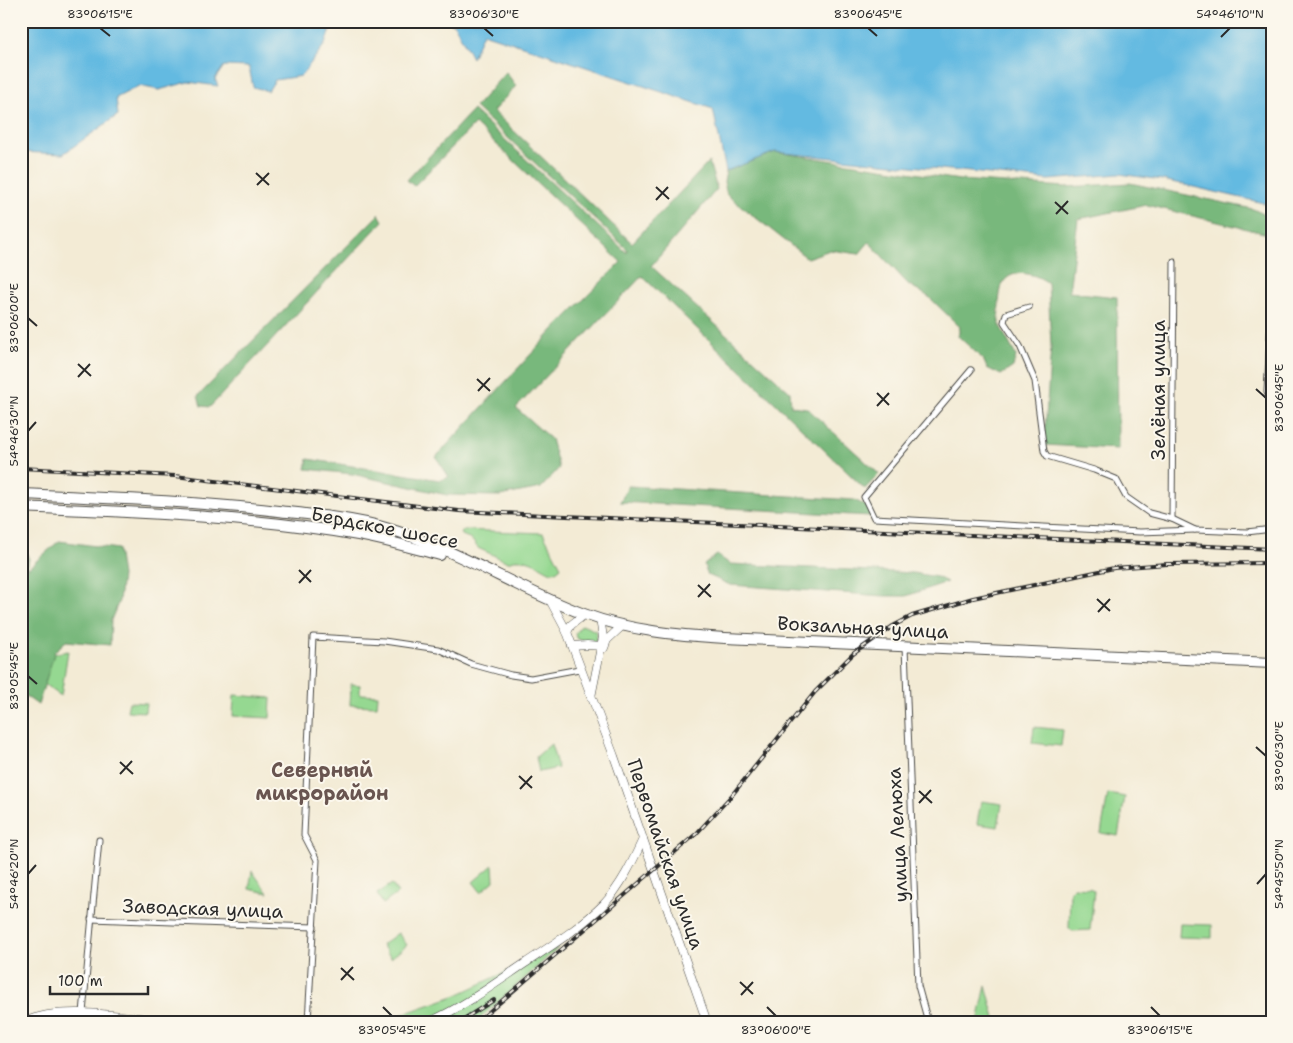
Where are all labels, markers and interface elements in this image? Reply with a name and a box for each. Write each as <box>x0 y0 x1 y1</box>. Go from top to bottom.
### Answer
text: 83°06'15"E <box>67 6 133 22</box>
text: 83°06'30"E <box>449 6 519 22</box>
text: 83°06'45"E <box>834 6 902 22</box>
text: 54°46'10"N <box>1196 6 1264 22</box>
text: 83°06'00"E <box>6 283 22 353</box>
street label: Зелёная улица <box>1146 320 1171 460</box>
text: 83°06'45"E <box>1271 364 1287 432</box>
text: 54°46'30"N <box>6 396 22 466</box>
street label: Бердское шоссе <box>309 501 461 554</box>
street label: Вокзальная улица <box>777 611 949 644</box>
text: 83°05'45"E <box>6 642 22 710</box>
text: 83°06'30"E <box>1271 721 1287 791</box>
street label: Первомайская улица <box>621 756 710 953</box>
district label: Северный микрорайон <box>255 757 389 806</box>
street label: улица Лелюха <box>881 767 914 903</box>
text: 54°46'20"N <box>6 839 22 909</box>
text: 54°45'50"N <box>1271 839 1287 909</box>
street label: Заводская улица <box>122 893 284 924</box>
scale bar <box>50 963 148 995</box>
text: 100 m <box>58 971 103 991</box>
text: 83°05'45"E <box>358 1022 426 1038</box>
text: 83°06'00"E <box>741 1022 811 1038</box>
text: 83°06'15"E <box>1127 1022 1193 1038</box>

